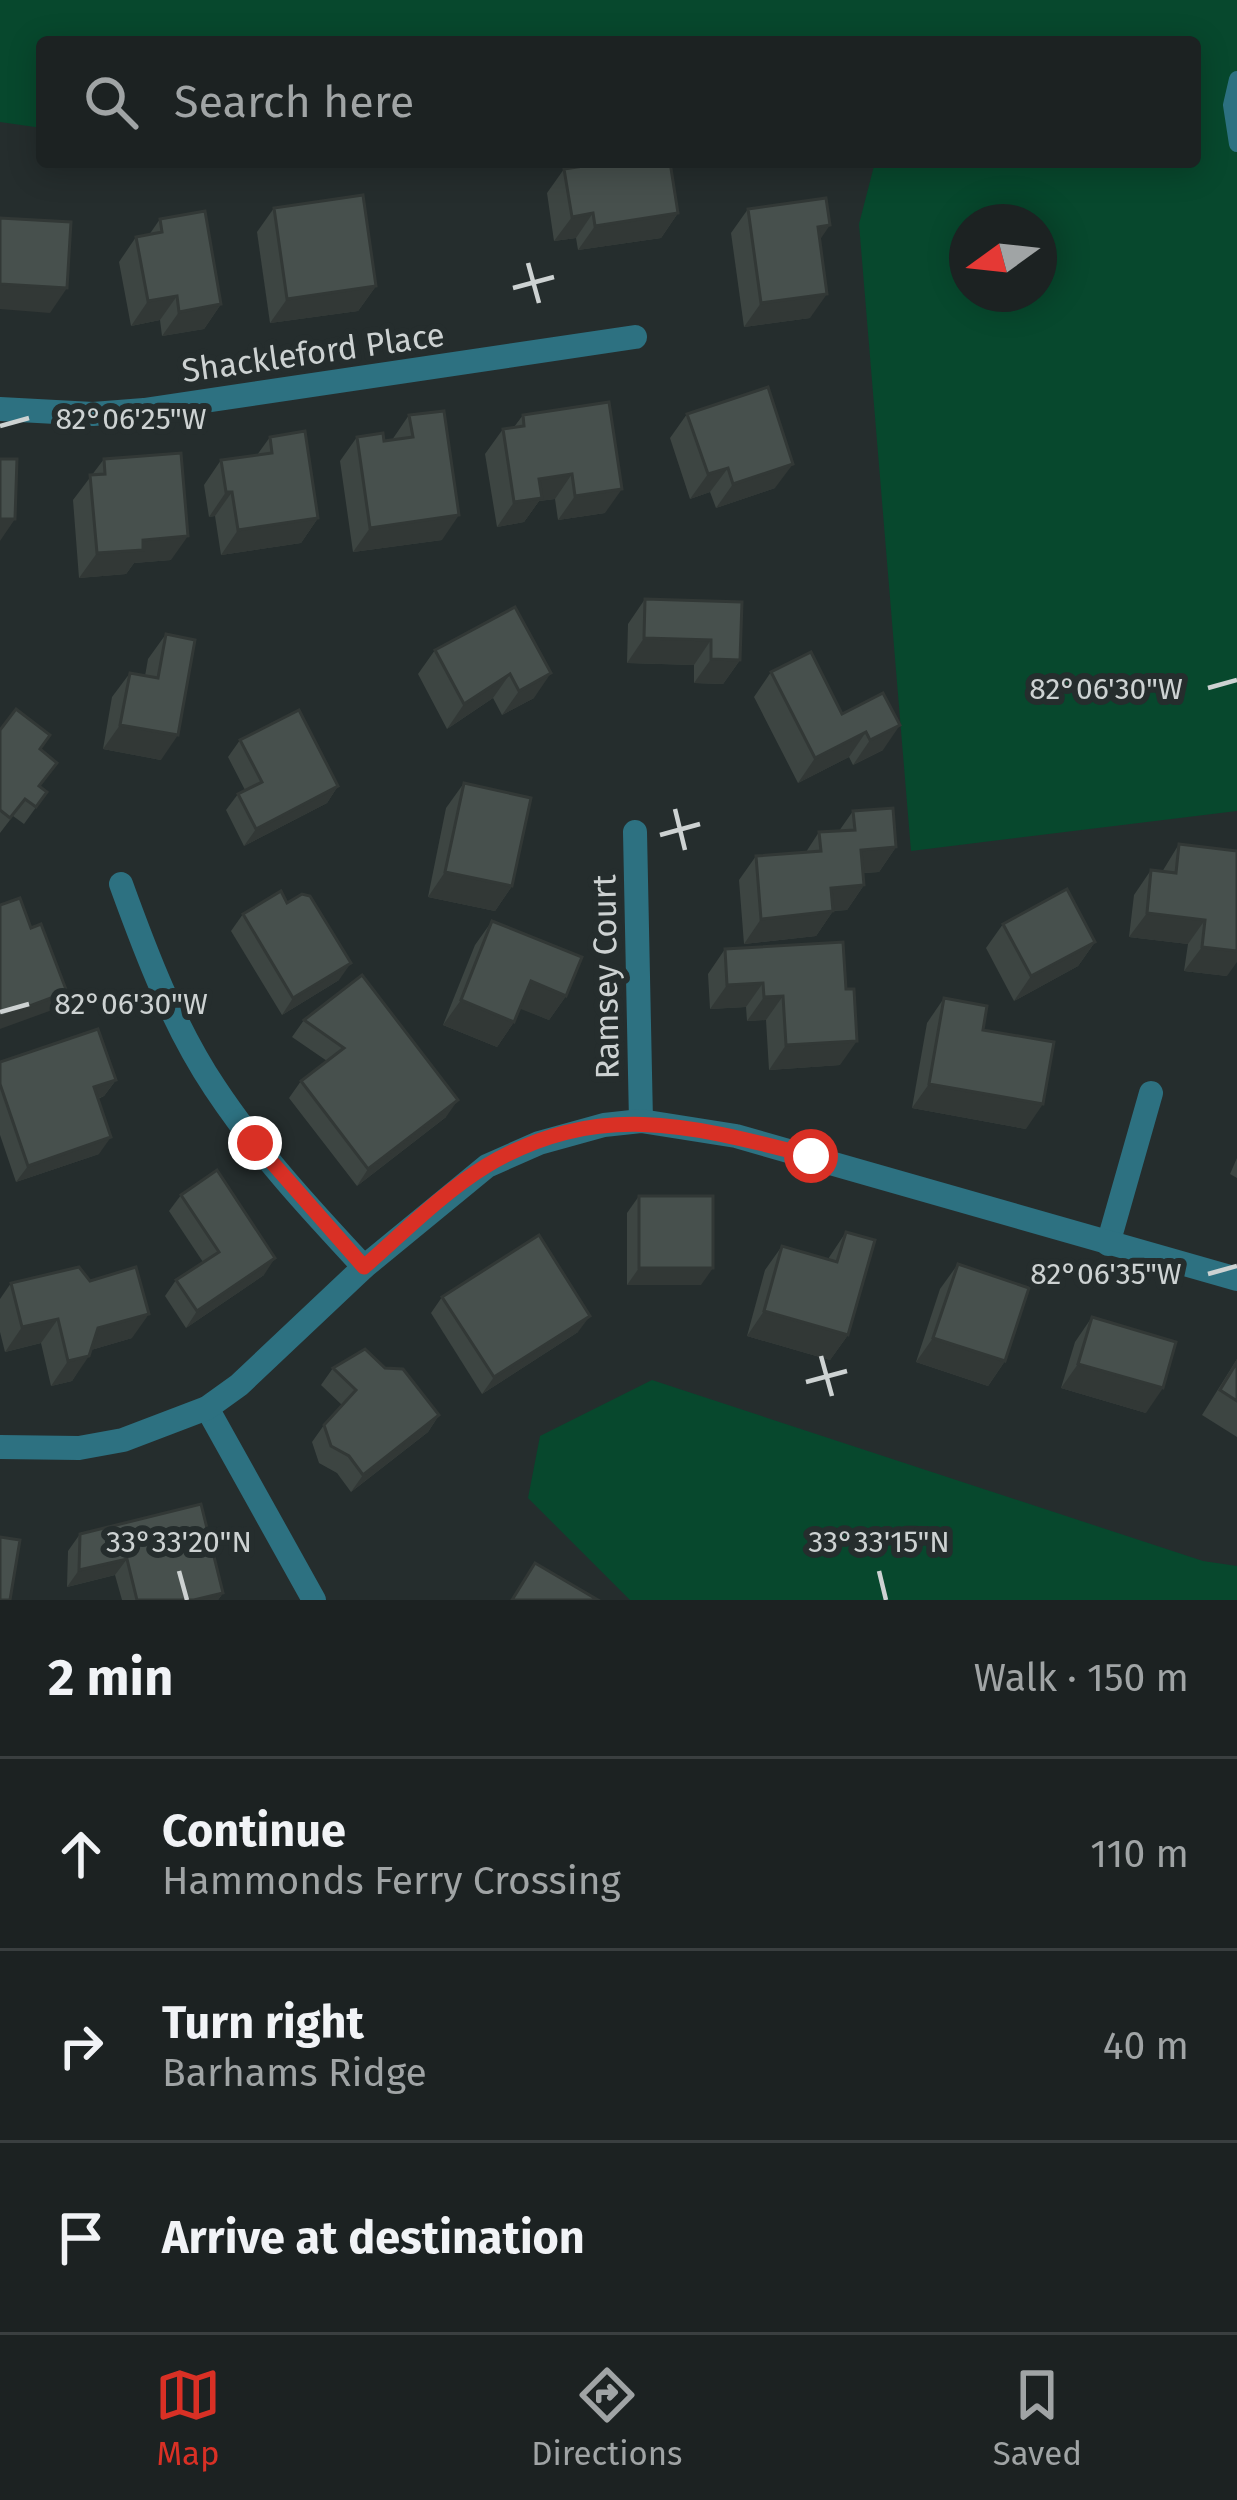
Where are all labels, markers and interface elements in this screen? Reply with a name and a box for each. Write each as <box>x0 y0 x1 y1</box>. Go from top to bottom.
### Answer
search box <box>36 36 1201 168</box>
icon: search <box>78 69 144 135</box>
text: Search here <box>174 75 414 129</box>
north arrow <box>949 204 1057 312</box>
street label: Shackleford Place <box>179 315 447 391</box>
text: 82°06'25"W <box>55 401 207 437</box>
text: 82°06'30"W <box>1029 671 1183 707</box>
street label: Ramsey Court <box>584 874 628 1080</box>
text: 82°06'30"W <box>54 986 208 1022</box>
route end <box>228 1116 282 1170</box>
route start <box>784 1129 838 1183</box>
text: 82°06'35"W <box>1030 1256 1182 1292</box>
text: 33°33'20"N <box>106 1524 252 1560</box>
text: 33°33'15"N <box>808 1524 950 1560</box>
text: 2 min <box>48 1647 173 1709</box>
text: Walk · 150 m <box>974 1655 1189 1701</box>
text: Continue <box>162 1804 346 1858</box>
icon: ahead <box>48 1821 114 1887</box>
text: 110 m <box>1090 1831 1189 1877</box>
text: Hammonds Ferry Crossing <box>162 1858 621 1904</box>
text: Turn right <box>162 1996 364 2050</box>
icon: right <box>48 2013 114 2079</box>
text: 40 m <box>1103 2023 1189 2069</box>
text: Barhams Ridge <box>162 2050 427 2096</box>
icon: arrive <box>48 2205 114 2271</box>
text: Arrive at destination <box>162 2211 585 2265</box>
tab: Map <box>155 2362 221 2474</box>
tab: Directions <box>531 2362 683 2474</box>
tab: Saved <box>993 2362 1082 2474</box>

